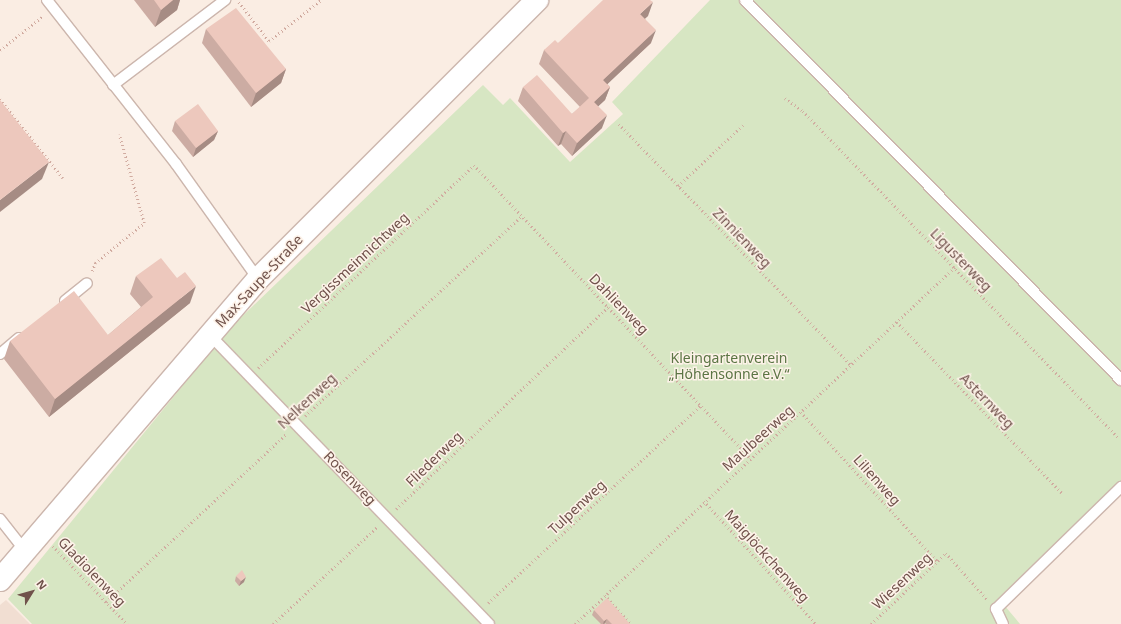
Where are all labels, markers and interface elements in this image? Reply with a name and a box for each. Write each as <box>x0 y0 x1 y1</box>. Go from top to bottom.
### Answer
street label: Zinnienweg <box>709 205 775 271</box>
street label: Vergissmeinnichtweg <box>298 209 412 317</box>
street label: Ligusterweg <box>927 225 995 295</box>
street label: Max-Saupe-Straße <box>212 231 306 331</box>
street label: Dahlienweg <box>586 270 652 338</box>
park label: Kleingartenverein „Höhensonne e.V.“ <box>668 350 790 382</box>
street label: Nelkenweg <box>274 370 340 432</box>
street label: Asternweg <box>956 370 1018 432</box>
street label: Maulbeerweg <box>719 401 797 475</box>
street label: Fliederweg <box>402 428 466 490</box>
street label: Rosenweg <box>320 448 380 508</box>
street label: Lilienweg <box>850 451 904 509</box>
street label: Tulpenweg <box>545 476 609 538</box>
street label: Maiglöckchenweg <box>721 506 813 606</box>
street label: Gladiolenweg <box>55 534 129 610</box>
street label: Wiesenweg <box>869 549 935 613</box>
north arrow <box>12 572 52 612</box>
text: N <box>33 576 51 593</box>

